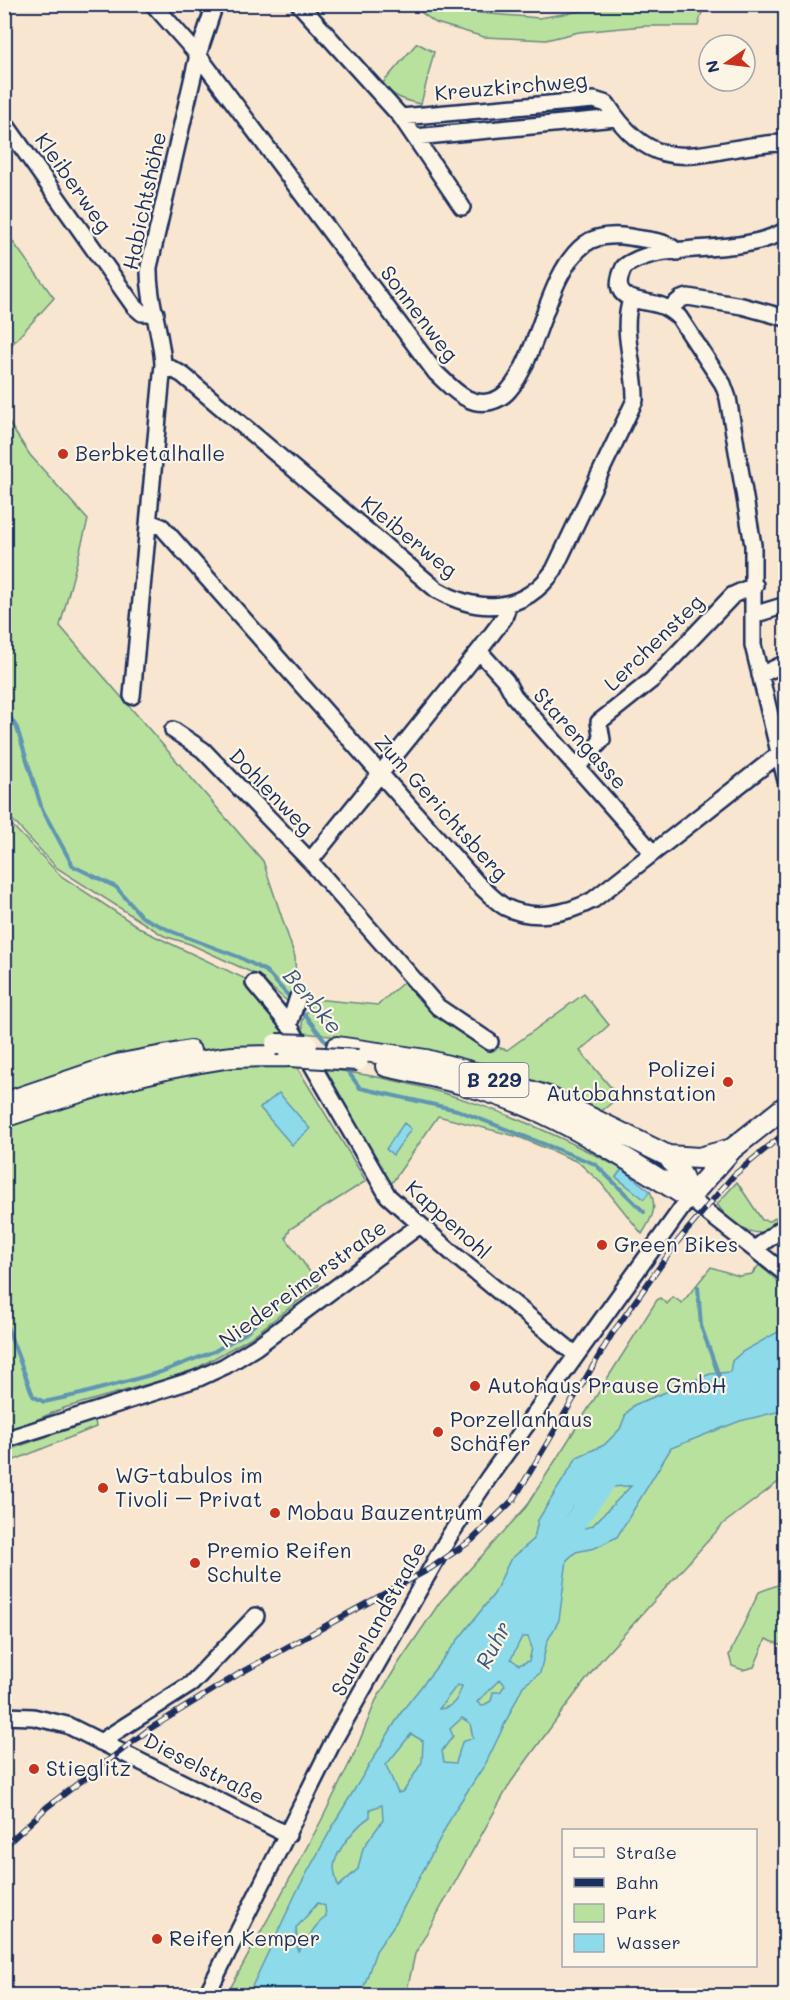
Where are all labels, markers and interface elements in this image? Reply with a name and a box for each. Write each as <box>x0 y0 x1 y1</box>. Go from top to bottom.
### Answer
north arrow <box>697 33 757 93</box>
text: N <box>700 58 724 75</box>
street label: Kreuzkirchweg <box>433 65 588 106</box>
street label: Kleiberweg <box>30 127 119 237</box>
street label: Habichtshöhe <box>116 129 171 272</box>
street label: Sonnenweg <box>375 260 465 367</box>
place label: Berbketalhalle <box>75 439 225 466</box>
marker: Berbketalhalle <box>56 447 70 461</box>
street label: Kleiberweg <box>356 489 463 583</box>
street label: Lerchensteg <box>598 588 708 696</box>
street label: Starengasse <box>528 681 634 795</box>
street label: Zum Gerichtsberg <box>369 728 515 886</box>
street label: Dohlenweg <box>224 742 320 840</box>
water label: Berbke <box>277 962 349 1040</box>
place label: Polizei Autobahnstation <box>546 1055 716 1106</box>
road number: B 229 <box>460 1063 528 1097</box>
marker: Polizei Autobahnstation <box>721 1075 735 1089</box>
street label: Kappenohl <box>401 1173 497 1264</box>
street label: Niedereimerstraße <box>213 1213 391 1353</box>
place label: Green Bikes <box>614 1230 738 1257</box>
marker: Green Bikes <box>595 1238 609 1252</box>
place label: Autohaus Prause GmbH <box>487 1371 727 1398</box>
marker: Autohaus Prause GmbH <box>468 1379 482 1393</box>
place label: Porzellanhaus Schäfer <box>450 1405 592 1456</box>
marker: Porzellanhaus Schäfer <box>431 1425 445 1439</box>
place label: WG-tabulos im Tivoli – Privat <box>115 1461 263 1512</box>
marker: WG-tabulos im Tivoli – Privat <box>96 1481 110 1495</box>
place label: Mobau Bauzentrum <box>287 1498 483 1525</box>
marker: Mobau Bauzentrum <box>268 1506 282 1520</box>
place label: Premio Reifen Schulte <box>207 1536 351 1587</box>
street label: Sauerlandstraße <box>324 1536 431 1700</box>
marker: Premio Reifen Schulte <box>188 1556 202 1570</box>
water label: Ruhr <box>468 1616 517 1673</box>
street label: Dieselstraße <box>140 1726 269 1810</box>
place label: Stieglitz <box>46 1754 131 1781</box>
marker: Stieglitz <box>27 1762 41 1776</box>
legend <box>562 1829 757 1967</box>
text: Straße <box>616 1840 677 1864</box>
text: Bahn <box>616 1870 659 1894</box>
text: Park <box>616 1900 657 1924</box>
place label: Reifen Kemper <box>169 1924 320 1951</box>
text: Wasser <box>616 1930 681 1954</box>
marker: Reifen Kemper <box>150 1932 164 1946</box>

